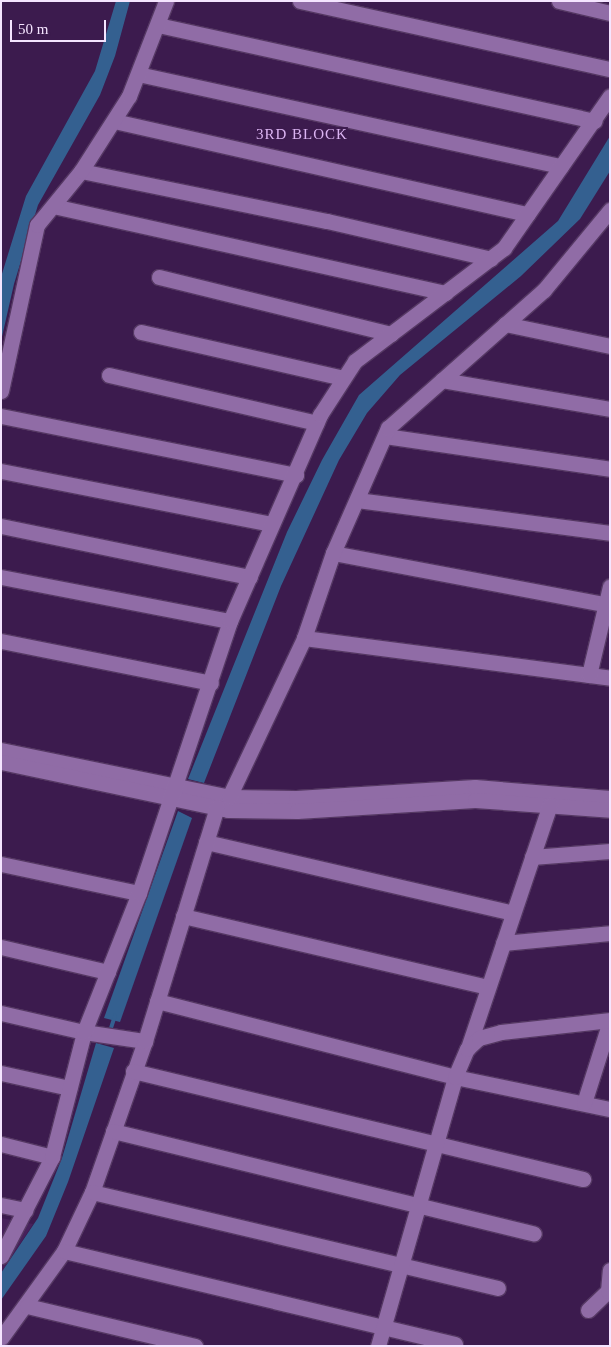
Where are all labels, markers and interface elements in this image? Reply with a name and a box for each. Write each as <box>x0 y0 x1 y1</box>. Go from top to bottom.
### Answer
scale bar <box>12 10 109 42</box>
text: 50 m <box>18 21 48 37</box>
district label: 3RD BLOCK <box>255 126 349 144</box>

